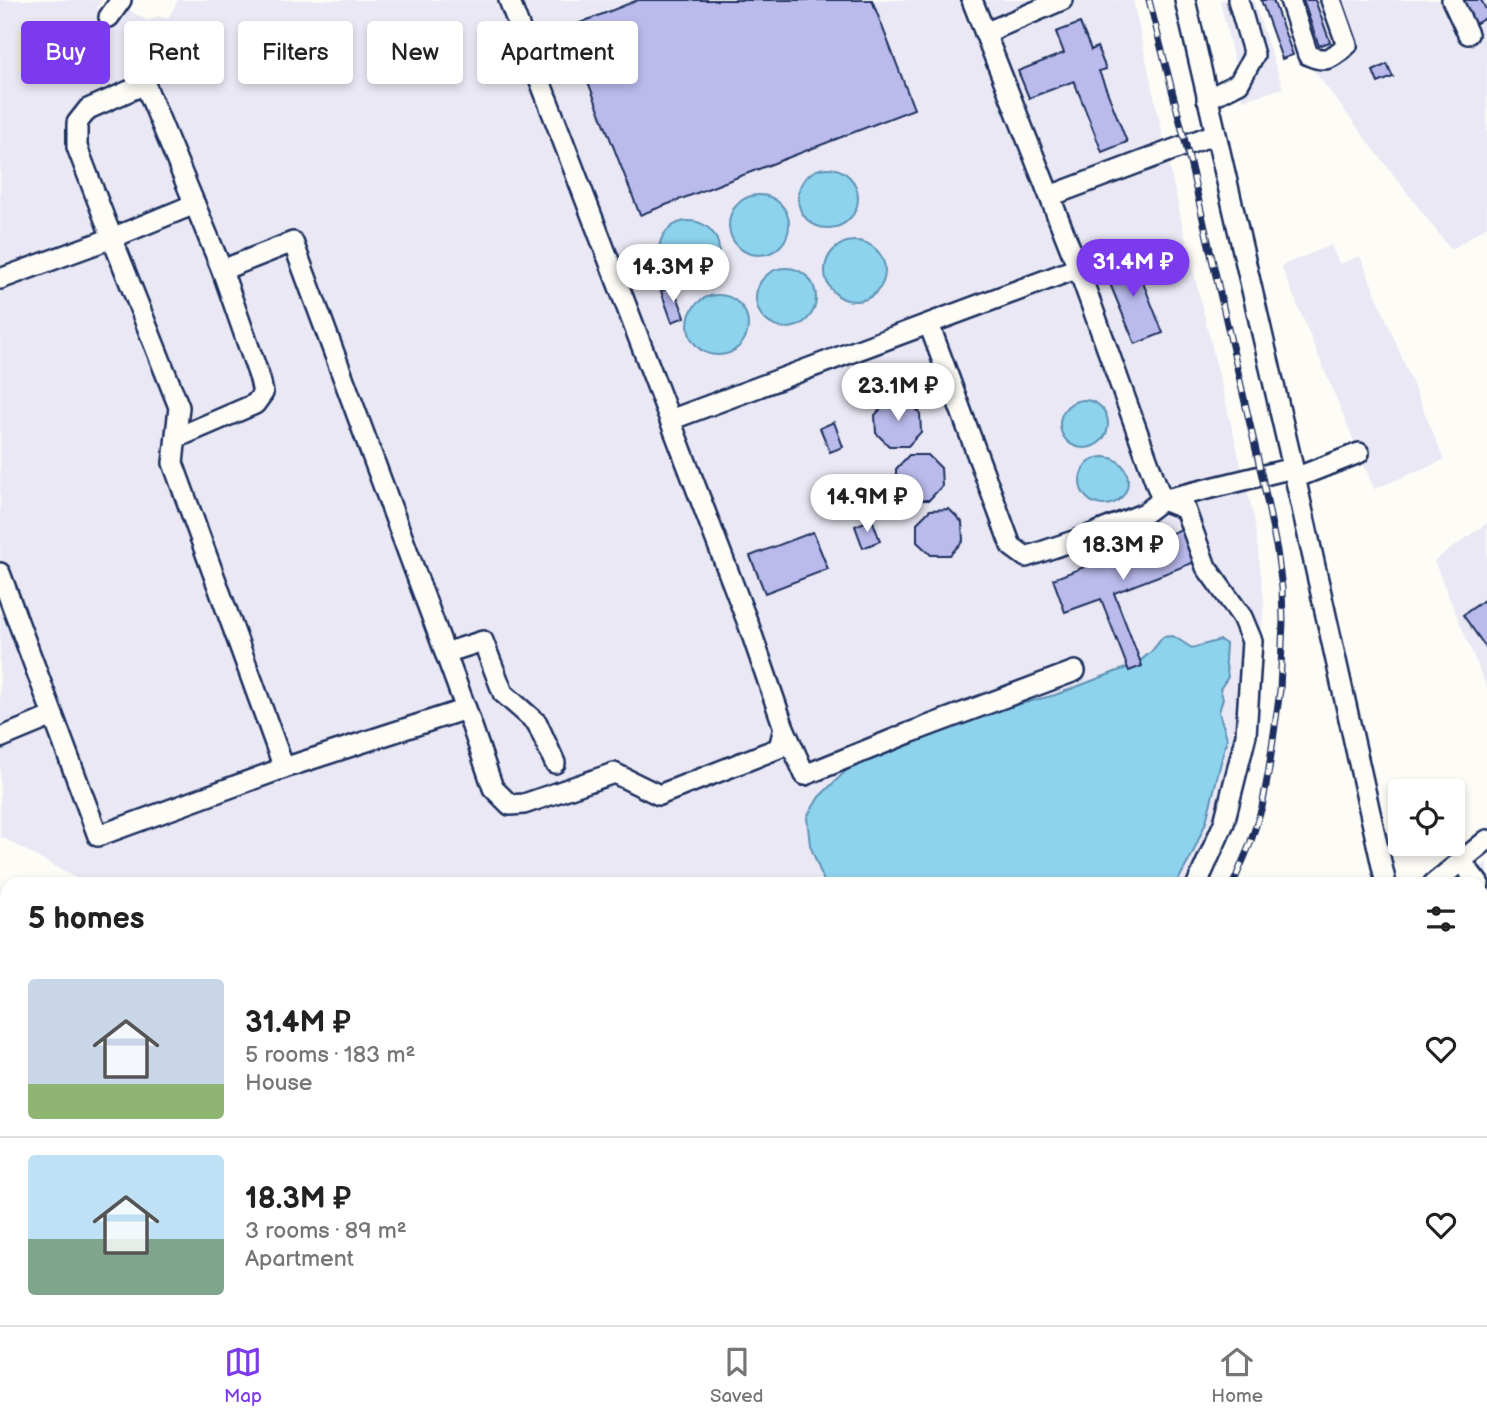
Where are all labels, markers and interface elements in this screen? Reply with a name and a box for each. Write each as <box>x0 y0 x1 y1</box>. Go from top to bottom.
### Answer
chip: Buy <box>21 21 110 84</box>
chip: Rent <box>124 21 224 84</box>
chip: Filters <box>238 21 353 84</box>
chip: New <box>367 21 463 84</box>
chip: Apartment <box>477 21 638 84</box>
pin: 31.4M ₽ <box>1068 240 1198 299</box>
pin: 14.3M ₽ <box>608 244 738 304</box>
text: 31.4M ₽ <box>1092 248 1174 276</box>
text: 14.3M ₽ <box>632 253 714 281</box>
pin: 23.1M ₽ <box>833 364 963 423</box>
text: 23.1M ₽ <box>858 372 938 400</box>
pin: 14.9M ₽ <box>802 475 932 534</box>
text: 14.9M ₽ <box>826 483 908 511</box>
pin: 18.3M ₽ <box>1058 522 1188 582</box>
text: 18.3M ₽ <box>1082 531 1164 559</box>
map controls <box>1388 779 1465 856</box>
button: locate <box>1388 779 1465 856</box>
icon: filters <box>1422 900 1460 938</box>
text: 5 homes <box>28 901 145 937</box>
text: 31.4M ₽ <box>245 1005 351 1041</box>
icon: home <box>84 1007 168 1091</box>
icon: heart <box>1422 1030 1460 1068</box>
text: 5 rooms · 183 m² <box>245 1041 415 1069</box>
text: House <box>245 1069 312 1097</box>
text: 18.3M ₽ <box>245 1181 351 1217</box>
icon: home <box>84 1183 168 1267</box>
icon: heart <box>1422 1206 1460 1244</box>
text: 3 rooms · 89 m² <box>245 1217 407 1245</box>
text: Apartment <box>245 1245 354 1273</box>
tab: Map <box>224 1343 262 1408</box>
tab: Saved <box>710 1343 763 1408</box>
tab: Home <box>1211 1343 1263 1408</box>

